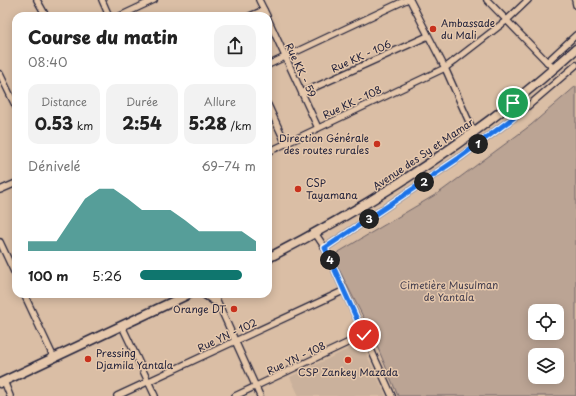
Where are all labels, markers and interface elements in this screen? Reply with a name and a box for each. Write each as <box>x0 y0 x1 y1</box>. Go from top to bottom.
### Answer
place label: Ambassade du Mali <box>441 15 495 42</box>
text: Course du matin <box>28 23 178 50</box>
marker: Ambassade du Mali <box>428 24 438 34</box>
button: share <box>214 25 256 67</box>
street label: Rue KK - 106 <box>328 36 393 75</box>
street label: Rue KK - 59 <box>282 40 321 99</box>
text: 08:40 <box>28 52 67 71</box>
street label: Rue KK - 108 <box>320 81 384 122</box>
pin <box>496 86 530 120</box>
icon: arrive <box>502 92 524 114</box>
text: Distance <box>41 93 87 110</box>
text: Durée <box>126 93 158 110</box>
text: Allure <box>204 93 236 110</box>
text: 0.53 <box>35 110 73 136</box>
text: 2:54 <box>122 110 162 136</box>
text: 5:28 <box>188 110 227 136</box>
street label: Avenue des Sy et Mamar <box>369 114 477 193</box>
text: km <box>73 117 93 134</box>
text: /km <box>227 117 252 134</box>
place label: Direction Générale des routes rurales <box>279 130 369 157</box>
pin: 1 <box>468 134 488 154</box>
text: 1 <box>475 135 481 152</box>
marker: Direction Générale des routes rurales <box>372 139 382 149</box>
text: Dénivelé <box>28 156 81 175</box>
text: 69–74 m <box>202 156 256 175</box>
pin: 2 <box>414 172 434 192</box>
text: 2 <box>420 173 428 190</box>
place label: CSP Tayamana <box>306 175 358 202</box>
marker: CSP Tayamana <box>293 184 303 194</box>
pin: 3 <box>359 209 379 229</box>
text: 3 <box>365 210 373 227</box>
pin: 4 <box>320 250 340 270</box>
text: 4 <box>326 251 334 268</box>
text: 100 m <box>28 266 69 285</box>
text: 5:26 <box>92 266 122 285</box>
park label: Cimetière Musulman de Yantala <box>400 277 498 304</box>
place label: Orange DT <box>173 301 226 316</box>
marker: Orange DT <box>229 304 239 314</box>
map controls <box>528 304 564 384</box>
button: locate <box>528 304 564 340</box>
street label: Rue YN - 102 <box>195 314 259 355</box>
pin <box>347 318 381 352</box>
icon: check <box>353 324 375 346</box>
street label: Rue YN - 108 <box>264 337 328 378</box>
place label: Pressing Djamila Yantala <box>96 345 174 372</box>
button: layers <box>528 348 564 384</box>
marker: Pressing Djamila Yantala <box>83 354 93 364</box>
marker: CSP Zankey Mazada <box>343 355 353 365</box>
place label: CSP Zankey Mazada <box>298 364 399 379</box>

